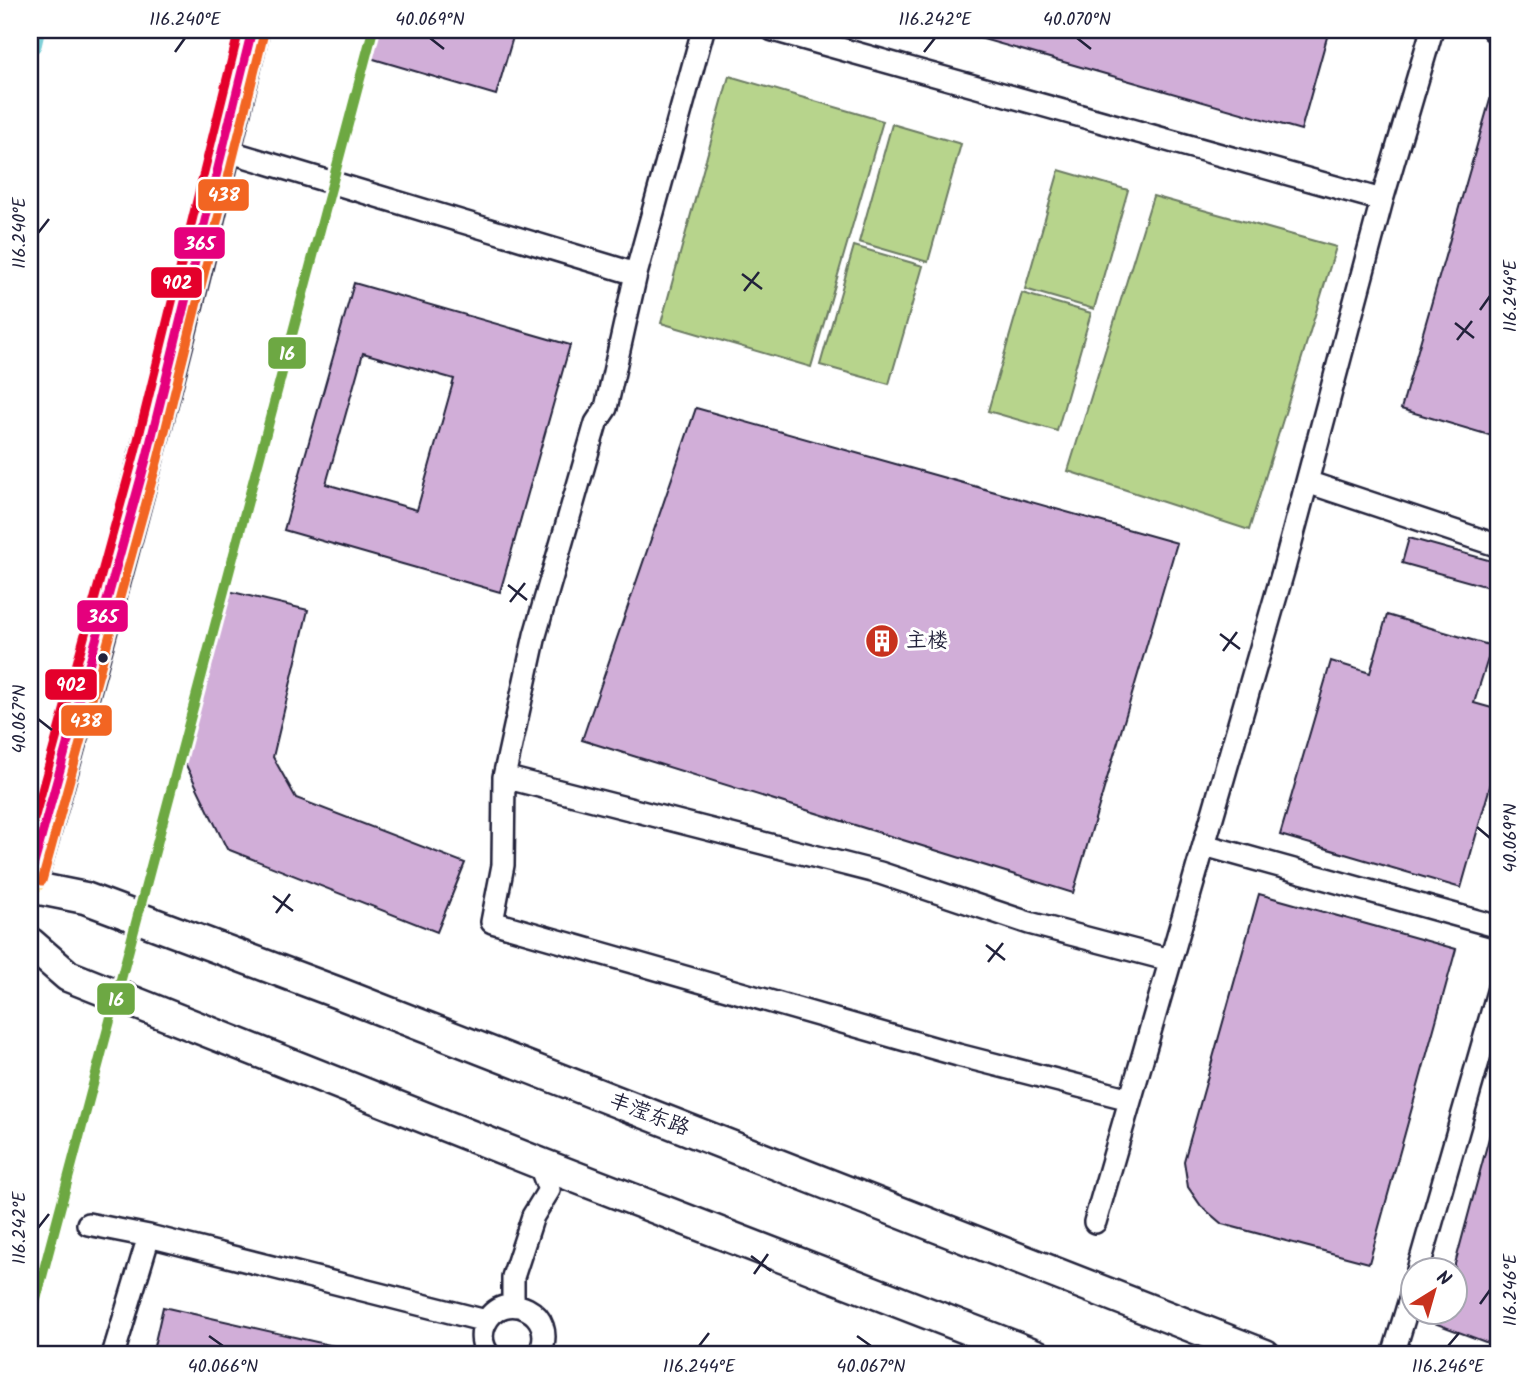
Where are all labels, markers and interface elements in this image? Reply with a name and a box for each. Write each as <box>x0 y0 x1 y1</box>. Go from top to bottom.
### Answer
text: 116.240°E <box>149 6 221 35</box>
text: 40.069°N <box>395 6 465 35</box>
text: 116.242°E <box>898 6 972 35</box>
text: 40.070°N <box>1043 6 1111 35</box>
line badge: 438 <box>197 178 250 212</box>
text: 438 <box>208 181 241 211</box>
text: 116.240°E <box>6 197 35 269</box>
line badge: 365 <box>173 226 226 260</box>
text: 365 <box>184 230 217 260</box>
text: 116.244°E <box>1497 259 1526 332</box>
line badge: 902 <box>150 266 203 299</box>
text: 902 <box>162 269 192 299</box>
line badge: 16 <box>267 336 307 370</box>
text: 16 <box>279 340 295 370</box>
line badge: 365 <box>76 599 129 633</box>
text: 365 <box>87 603 120 633</box>
building icon: 主楼 <box>863 622 901 660</box>
place label: 主楼 <box>906 625 948 658</box>
unlabelled marker <box>96 651 110 665</box>
line badge: 902 <box>44 668 98 701</box>
text: 902 <box>56 671 86 701</box>
text: 40.067°N <box>6 685 35 753</box>
line badge: 438 <box>60 704 113 737</box>
text: 438 <box>70 707 103 737</box>
text: 40.069°N <box>1497 803 1526 873</box>
line badge: 16 <box>96 982 136 1016</box>
text: 16 <box>108 986 124 1016</box>
street label: 丰滢东路 <box>604 1085 694 1145</box>
text: 116.242°E <box>6 1191 35 1265</box>
text: 116.246°E <box>1497 1253 1526 1326</box>
north arrow <box>1400 1256 1470 1326</box>
text: N <box>1429 1263 1457 1295</box>
text: 40.066°N <box>188 1353 258 1382</box>
text: 116.244°E <box>663 1353 736 1382</box>
text: 40.067°N <box>837 1353 905 1382</box>
text: 116.246°E <box>1412 1353 1485 1382</box>

